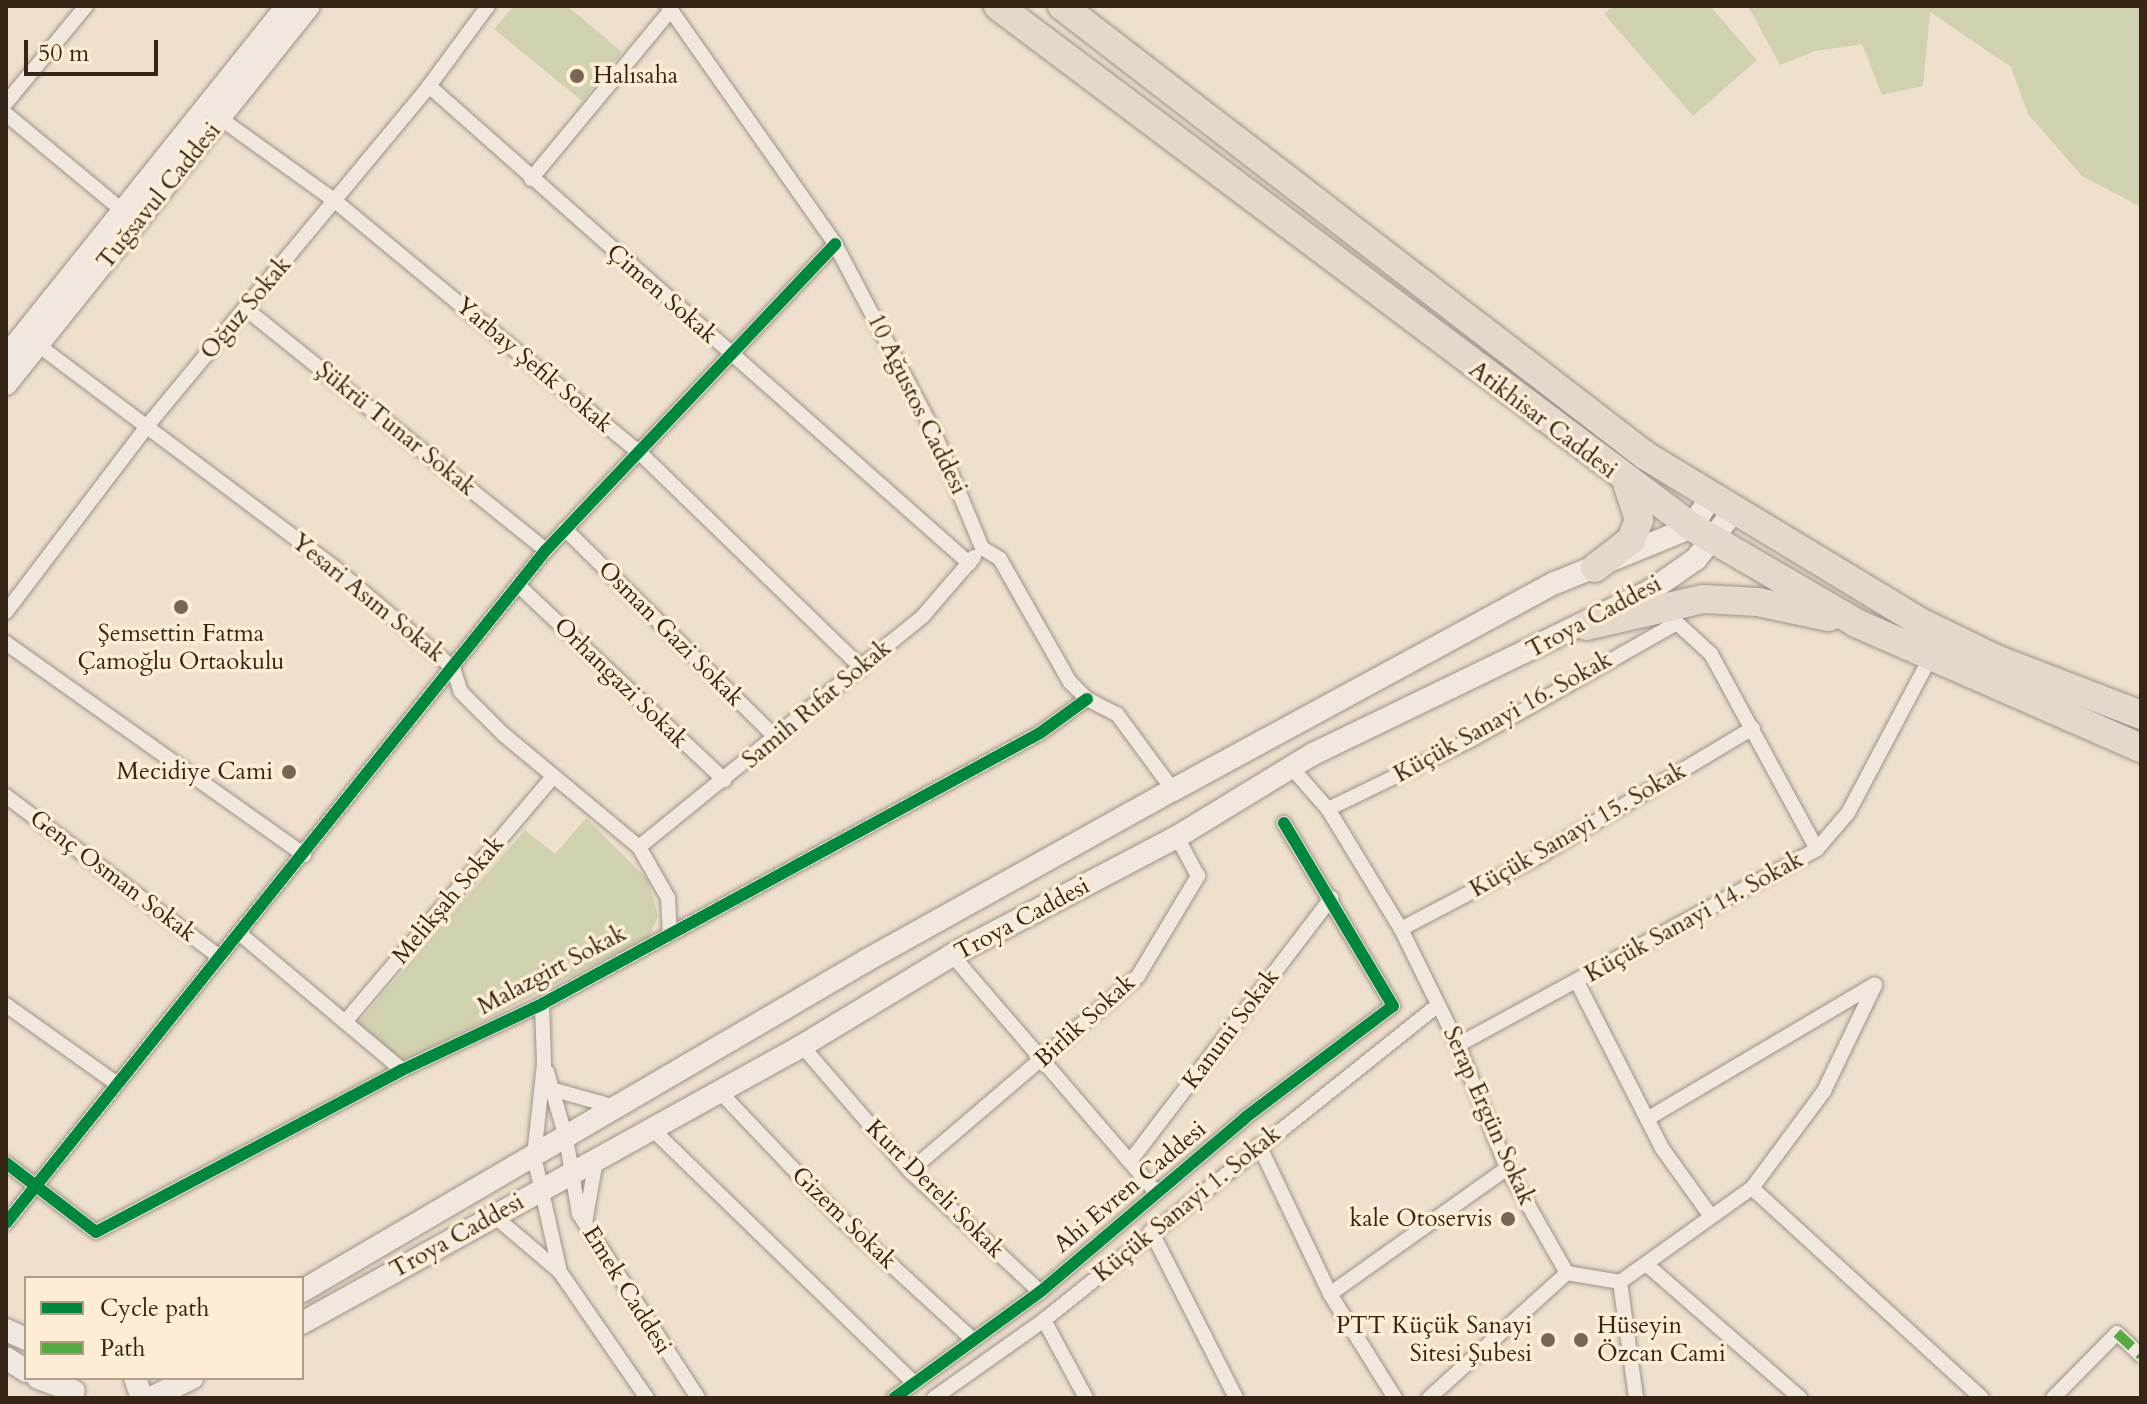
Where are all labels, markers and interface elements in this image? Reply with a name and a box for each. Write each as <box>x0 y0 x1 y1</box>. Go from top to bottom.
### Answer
scale bar <box>28 24 162 74</box>
text: 50 m <box>38 37 89 70</box>
place label: Halısaha <box>593 62 678 90</box>
marker: Halısaha <box>568 67 586 85</box>
street label: Tuğsavul Caddesi <box>91 117 227 275</box>
street label: Çimen Sokak <box>601 238 723 350</box>
street label: Oğuz Sokak <box>195 251 297 365</box>
street label: Yarbay Şefik Sokak <box>450 291 618 439</box>
street label: 10 Ağustos Caddesi <box>861 309 973 499</box>
street label: Atikhisar Caddesi <box>1463 355 1623 485</box>
street label: Şükrü Tunar Sokak <box>310 356 482 502</box>
street label: Yesari Asım Sokak <box>286 527 450 669</box>
street label: Osman Gazi Sokak <box>592 555 750 713</box>
street label: Troya Caddesi <box>1522 569 1666 665</box>
marker: Şemsettin Fatma Çamoğlu Ortaokulu <box>172 598 190 616</box>
street label: Orhangazi Sokak <box>548 612 694 754</box>
place label: Şemsettin Fatma Çamoğlu Ortaokulu <box>78 620 284 676</box>
street label: Samih Rıfat Sokak <box>737 633 897 775</box>
street label: Küçük Sanayi 16. Sokak <box>1389 645 1617 789</box>
street label: Küçük Sanayi 15. Sokak <box>1465 756 1691 904</box>
place label: Mecidiye Cami <box>116 758 273 786</box>
marker: Mecidiye Cami <box>280 763 298 781</box>
street label: Genç Osman Sokak <box>24 804 202 948</box>
street label: Melikşah Sokak <box>386 830 510 970</box>
street label: Küçük Sanayi 14. Sokak <box>1580 845 1808 989</box>
street label: Troya Caddesi <box>950 871 1094 967</box>
street label: Malazgirt Sokak <box>473 919 631 1021</box>
street label: Kanuni Sokak <box>1176 963 1286 1095</box>
street label: Birlik Sokak <box>1029 968 1141 1074</box>
street label: Serap Ergün Sokak <box>1437 1022 1541 1210</box>
street label: Kurt Dereli Sokak <box>860 1114 1010 1264</box>
street label: Ahi Evren Caddesi <box>1048 1115 1212 1259</box>
street label: Küçük Sanayi 1. Sokak <box>1088 1120 1286 1288</box>
street label: Gizem Sokak <box>785 1161 903 1275</box>
street label: Troya Caddesi <box>385 1187 529 1285</box>
place label: kale Otoservis <box>1349 1205 1492 1233</box>
marker: kale Otoservis <box>1499 1210 1517 1228</box>
street label: Emek Caddesi <box>576 1221 678 1359</box>
legend <box>24 1276 304 1380</box>
text: Cycle path <box>100 1292 209 1325</box>
place label: PTT Küçük Sanayi Sitesi Şubesi <box>1336 1312 1532 1368</box>
place label: Hüseyin Özcan Cami <box>1597 1312 1726 1368</box>
marker: PTT Küçük Sanayi Sitesi Şubesi <box>1539 1331 1557 1349</box>
marker: Hüseyin Özcan Cami <box>1572 1331 1590 1349</box>
text: Path <box>100 1332 145 1365</box>

